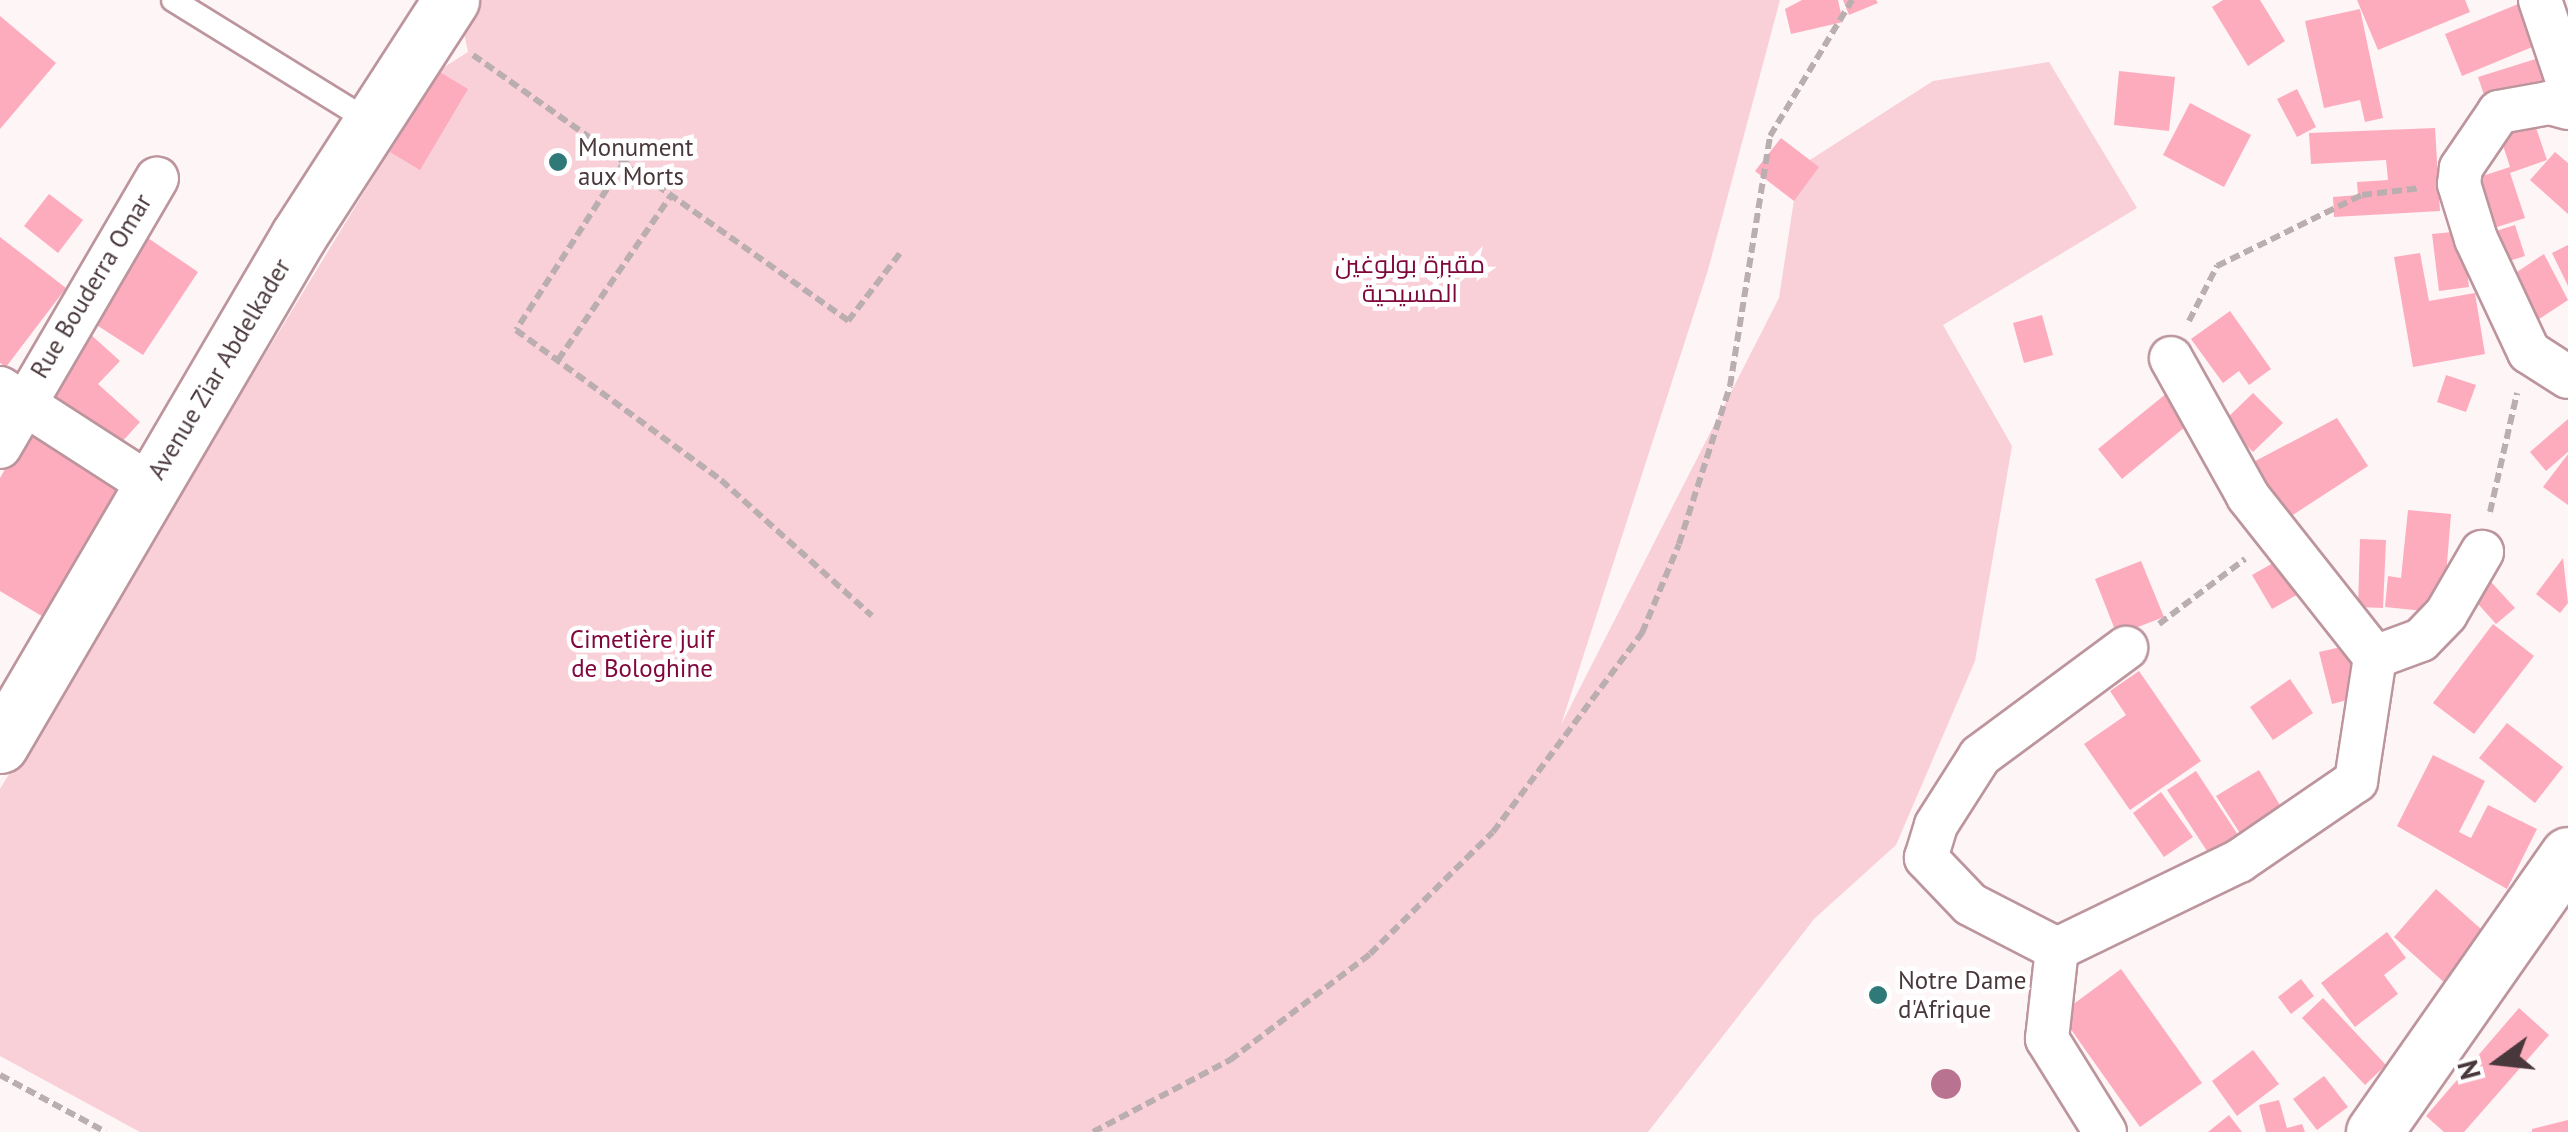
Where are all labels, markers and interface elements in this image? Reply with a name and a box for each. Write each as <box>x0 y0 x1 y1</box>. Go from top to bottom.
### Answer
place label: Monument aux Morts <box>578 133 693 192</box>
marker: Monument aux Morts <box>547 151 569 173</box>
street label: Rue Bouderra Omar <box>24 188 158 384</box>
park label: مقبرة بولوغين المسيحية <box>1335 250 1485 309</box>
street label: Avenue Ziar Abdelkader <box>141 253 297 485</box>
park label: Cimetière juif de Bologhine <box>570 625 714 684</box>
place label: Notre Dame d'Afrique <box>1898 966 2026 1025</box>
marker: Notre Dame d'Afrique <box>1867 984 1889 1006</box>
north arrow <box>2448 1012 2548 1112</box>
text: N <box>2448 1056 2489 1084</box>

